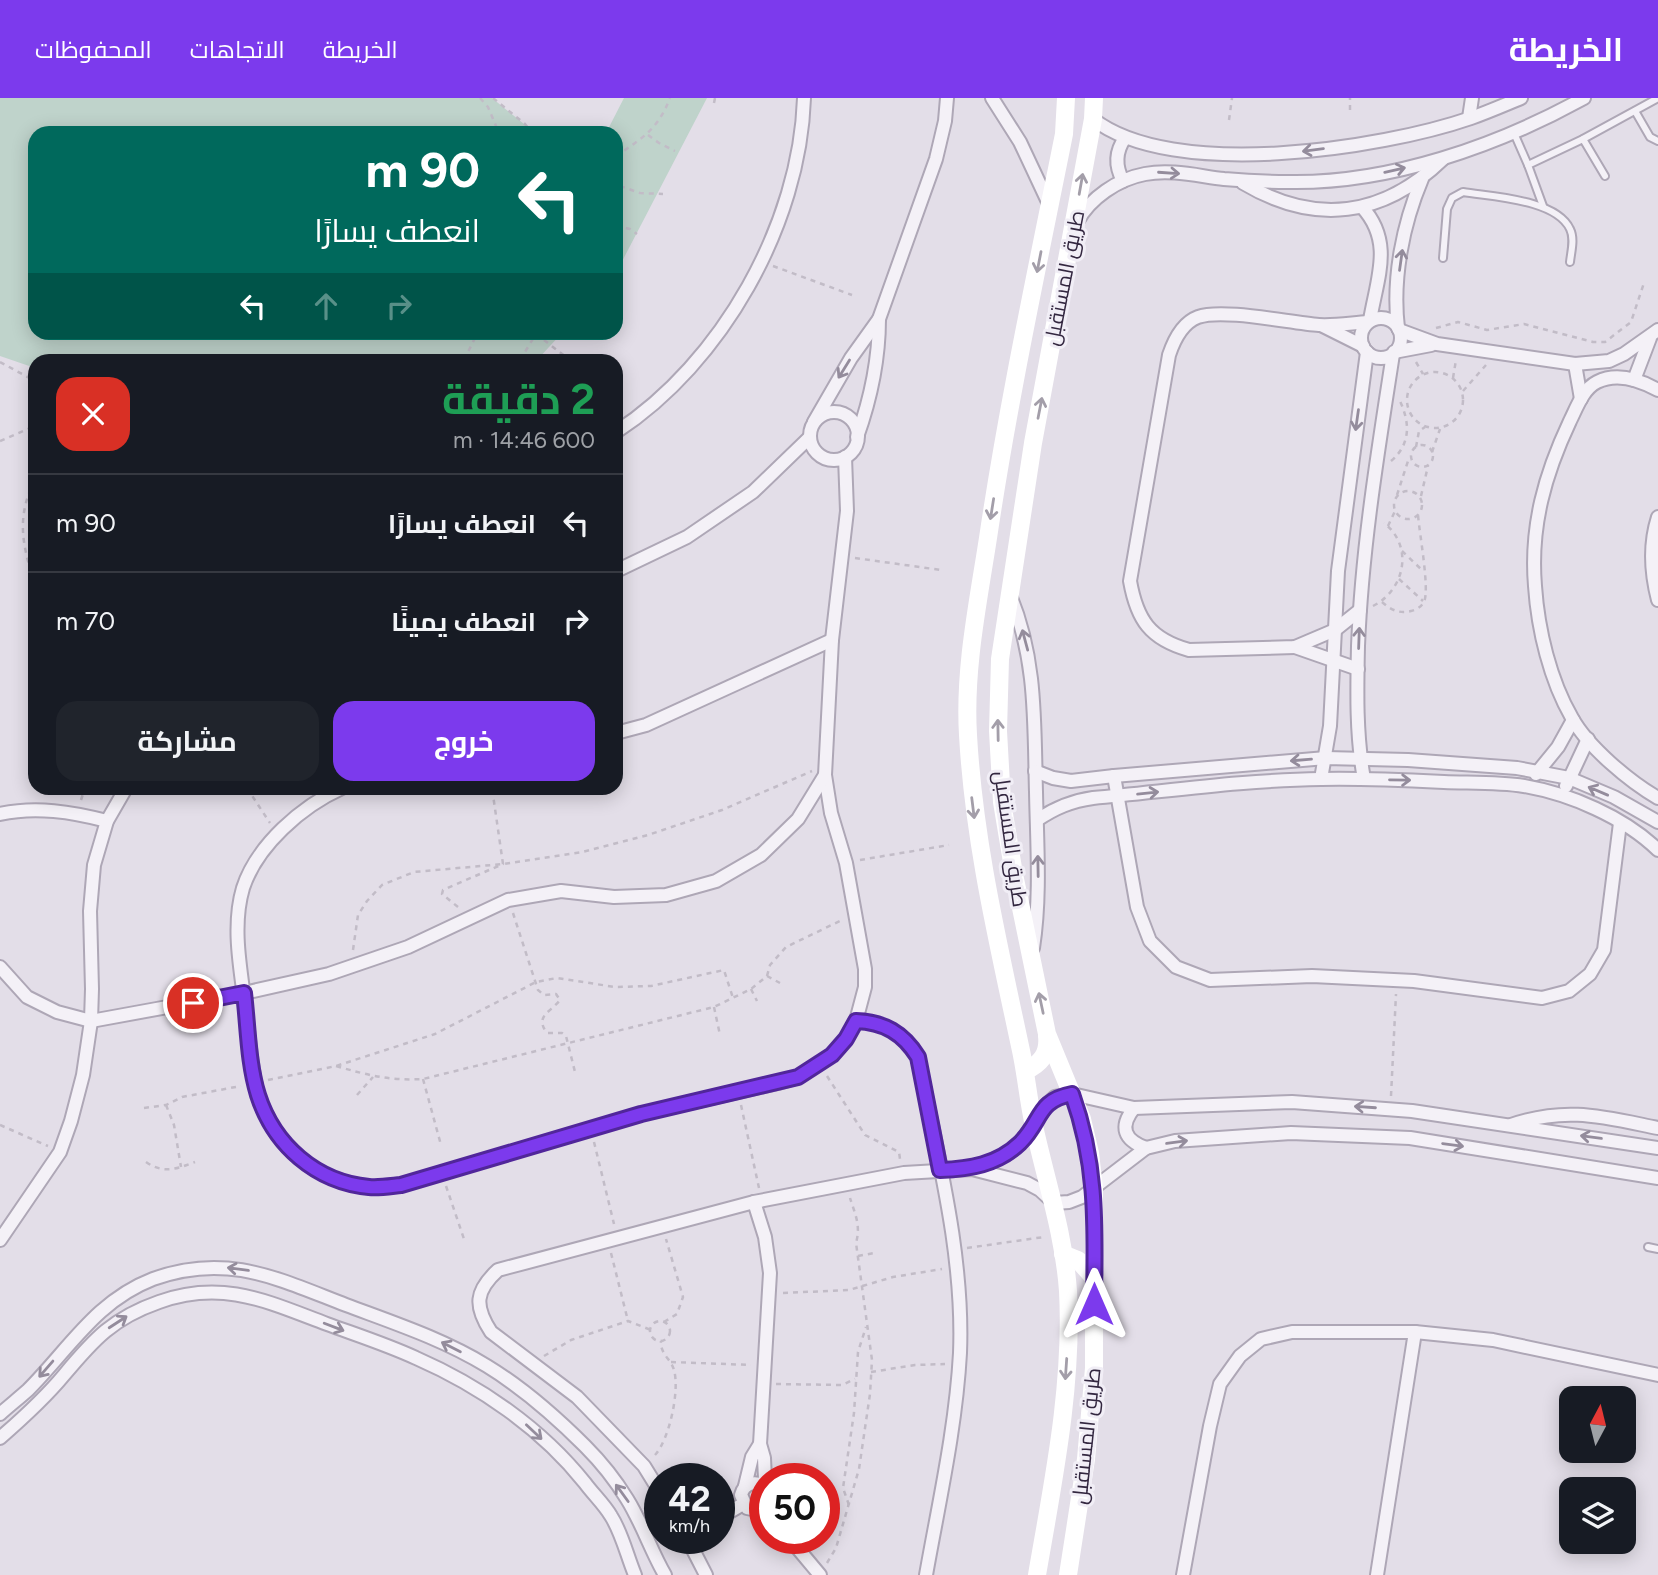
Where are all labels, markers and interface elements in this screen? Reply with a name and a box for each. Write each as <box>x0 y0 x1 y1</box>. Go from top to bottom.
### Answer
text: الخريطة <box>1509 30 1623 69</box>
text: المحفوظات <box>35 35 152 64</box>
text: الاتجاهات <box>190 35 285 64</box>
text: الخريطة <box>323 35 398 64</box>
text: 90 m <box>365 140 480 199</box>
one-way arrow <box>1302 144 1324 157</box>
icon: left <box>504 154 595 245</box>
one-way arrow <box>1383 162 1406 176</box>
one-way arrow <box>1157 167 1180 180</box>
one-way arrow <box>1075 173 1089 196</box>
street label: طريق المستقبل <box>1039 208 1090 348</box>
text: انعطف يسارًا <box>314 212 480 250</box>
one-way arrow <box>1031 250 1045 273</box>
one-way arrow <box>1394 250 1407 272</box>
icon: left <box>234 287 272 325</box>
icon: ahead <box>307 287 345 325</box>
icon: right <box>380 287 418 325</box>
one-way arrow <box>837 359 852 378</box>
text: 2 دقيقة <box>442 374 595 425</box>
button: close <box>56 377 130 451</box>
one-way arrow <box>1034 397 1047 419</box>
one-way arrow <box>1351 408 1364 430</box>
text: 600 m · 14:46 <box>453 426 595 454</box>
one-way arrow <box>985 497 998 520</box>
icon: left <box>557 504 595 542</box>
text: 90 m <box>56 507 116 539</box>
text: انعطف يسارًا <box>388 508 536 540</box>
icon: right <box>557 602 595 640</box>
text: 70 m <box>56 605 115 637</box>
text: انعطف يمينًا <box>391 606 536 638</box>
one-way arrow <box>1352 627 1365 650</box>
one-way arrow <box>1018 629 1031 651</box>
button: مشاركة <box>56 701 319 781</box>
button: خروج <box>333 701 595 781</box>
one-way arrow <box>992 719 1005 742</box>
one-way arrow <box>1290 754 1313 767</box>
street label: طريق المستقبل <box>988 769 1033 909</box>
one-way arrow <box>1388 773 1411 787</box>
one-way arrow <box>1587 783 1609 796</box>
one-way arrow <box>1137 786 1159 799</box>
one-way arrow <box>967 796 980 819</box>
one-way arrow <box>1031 855 1045 878</box>
pin <box>163 973 223 1033</box>
icon: arrive <box>174 984 212 1022</box>
one-way arrow <box>1033 992 1046 1014</box>
one-way arrow <box>1354 1100 1377 1113</box>
one-way arrow <box>1580 1131 1603 1144</box>
one-way arrow <box>1165 1135 1188 1148</box>
one-way arrow <box>1441 1139 1464 1152</box>
one-way arrow <box>227 1262 250 1275</box>
position arrow <box>1057 1267 1131 1341</box>
one-way arrow <box>108 1314 127 1329</box>
one-way arrow <box>323 1321 344 1334</box>
one-way arrow <box>441 1340 462 1354</box>
one-way arrow <box>1059 1357 1072 1380</box>
one-way arrow <box>38 1359 54 1377</box>
street label: طريق المستقبل <box>1066 1366 1107 1506</box>
north arrow <box>1559 1386 1636 1463</box>
map controls <box>1559 1386 1636 1554</box>
one-way arrow <box>525 1423 542 1440</box>
speed limit sign: 50 <box>749 1463 840 1554</box>
button: layers <box>1559 1477 1636 1554</box>
text: 42 <box>668 1478 711 1520</box>
one-way arrow <box>615 1484 629 1503</box>
text: km/h <box>669 1515 710 1537</box>

